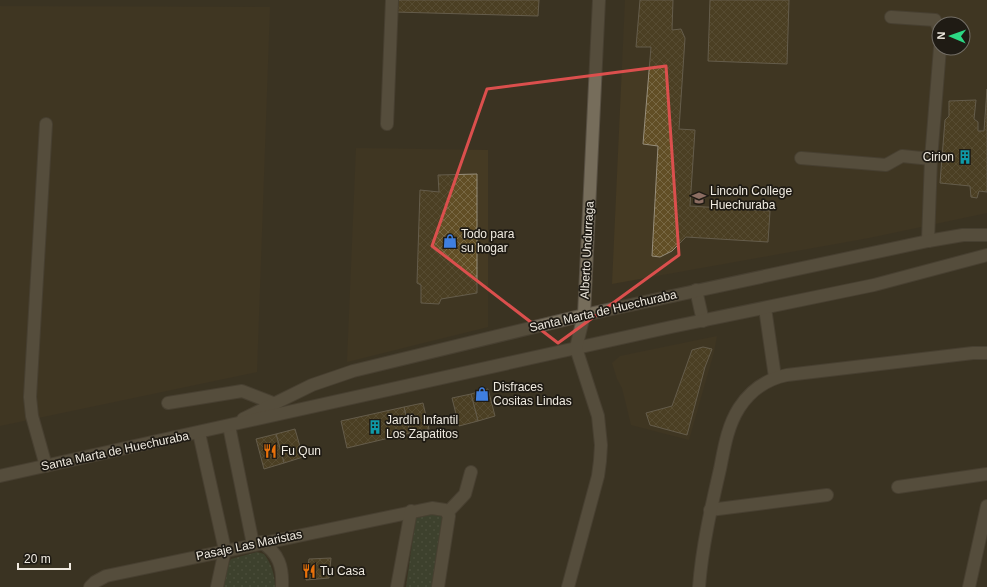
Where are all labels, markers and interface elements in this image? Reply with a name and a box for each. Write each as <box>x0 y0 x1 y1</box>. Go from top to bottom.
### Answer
north arrow <box>931 16 971 56</box>
text: N <box>935 31 947 40</box>
building icon: Cirion <box>957 149 973 165</box>
place label: Cirion <box>923 150 954 164</box>
place label: Lincoln College Huechuraba <box>710 184 792 212</box>
school or university icon: Lincoln College Huechuraba <box>691 190 707 206</box>
street label: Alberto Undurraga <box>577 200 597 299</box>
place label: Todo para su hogar <box>461 227 515 255</box>
shop icon: Todo para su hogar <box>442 233 458 249</box>
street label: Santa Marta de Huechuraba <box>528 287 678 335</box>
place label: Disfraces Cositas Lindas <box>493 380 572 408</box>
shop icon: Disfraces Cositas Lindas <box>474 386 490 402</box>
place label: Jardín Infantil Los Zapatitos <box>386 413 458 441</box>
building icon: Jardín Infantil Los Zapatitos <box>367 419 383 435</box>
street label: Santa Marta de Huechuraba <box>40 428 191 474</box>
restaurant icon: Fu Qun <box>262 443 278 459</box>
place label: Fu Qun <box>281 444 321 458</box>
street label: Pasaje Las Maristas <box>195 527 303 563</box>
scale bar <box>18 545 70 571</box>
text: 20 m <box>24 552 51 566</box>
restaurant icon: Tu Casa <box>301 563 317 579</box>
place label: Tu Casa <box>320 564 365 578</box>

